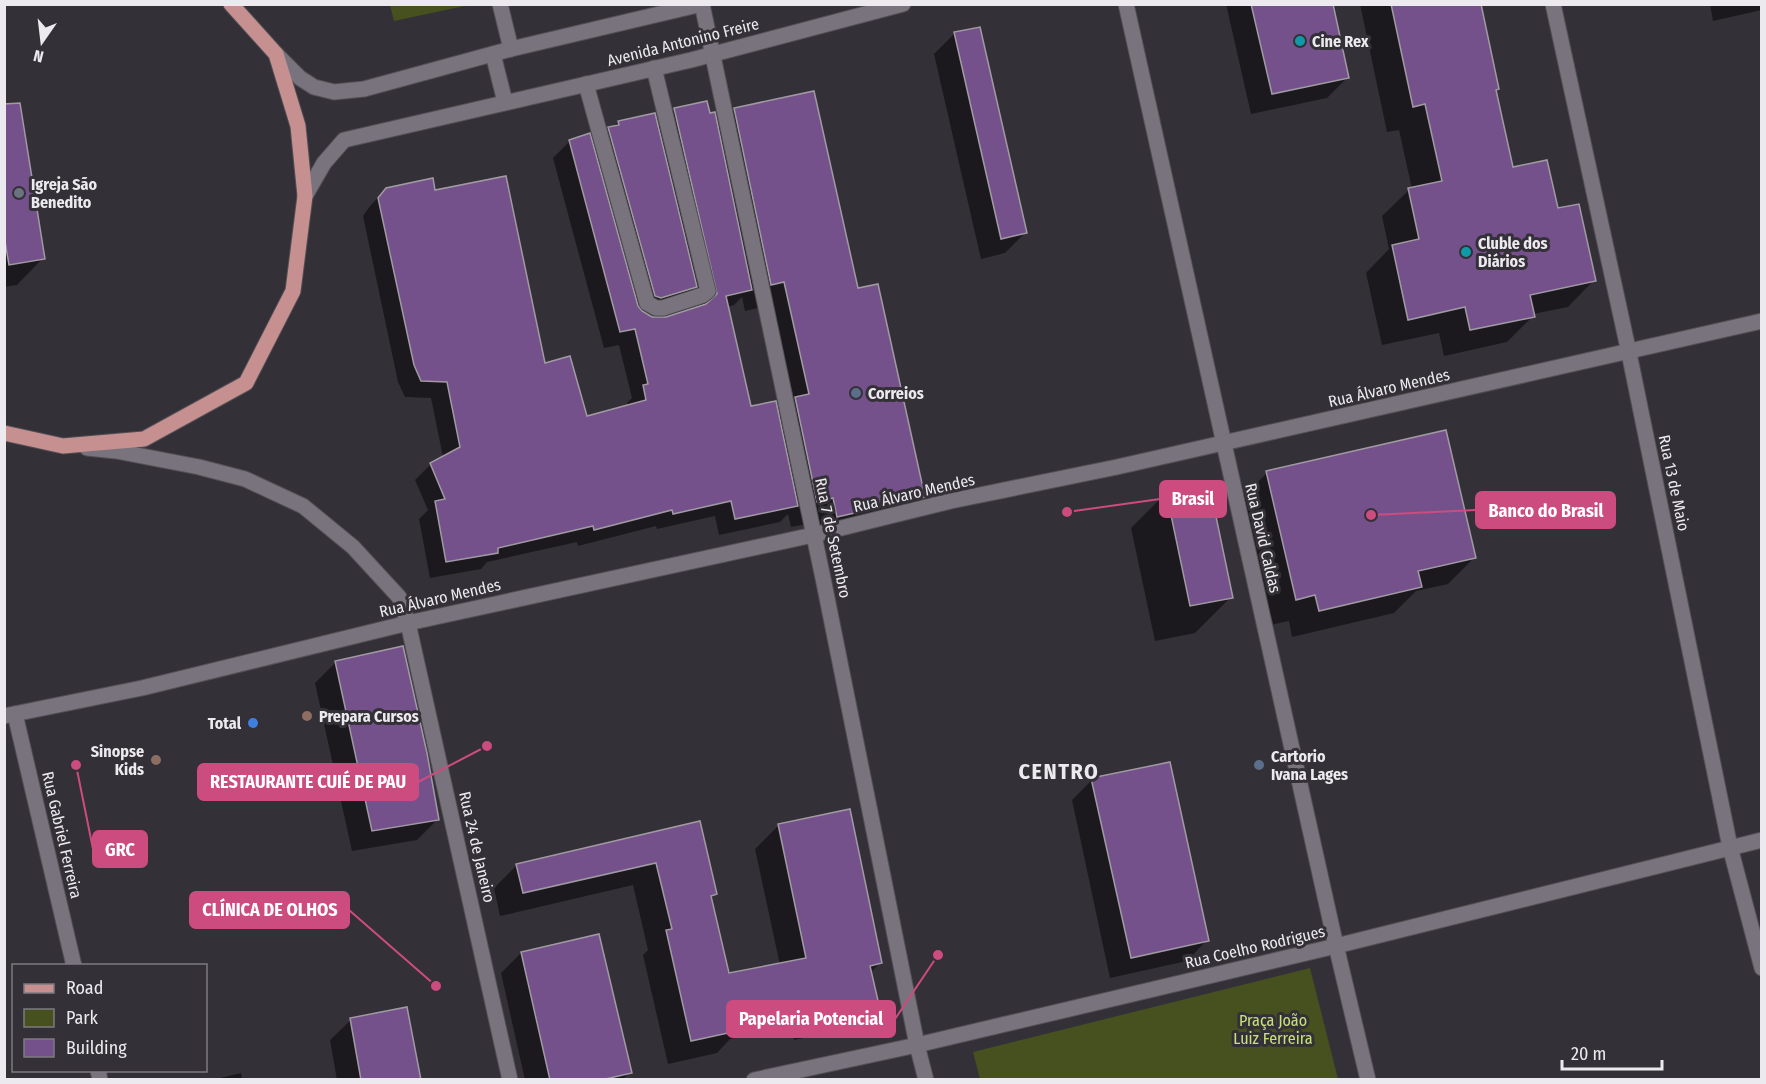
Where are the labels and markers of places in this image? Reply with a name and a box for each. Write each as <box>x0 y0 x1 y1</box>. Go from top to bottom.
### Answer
place label: Cine Rex <box>1312 32 1369 51</box>
marker: Cine Rex <box>1293 34 1307 48</box>
place label: Igreja São Benedito <box>31 175 97 212</box>
marker: Igreja São Benedito <box>12 186 26 200</box>
place label: Cluble dos Diários <box>1478 234 1548 271</box>
marker: Cluble dos Diários <box>1459 245 1473 259</box>
place label: Correios <box>868 384 924 403</box>
marker: Correios <box>849 386 863 400</box>
callout: Brasil <box>1160 481 1226 517</box>
callout: Banco do Brasil <box>1476 492 1615 528</box>
place label: Prepara Cursos <box>319 707 419 726</box>
marker: Prepara Cursos <box>300 709 314 723</box>
place label: Total <box>208 714 242 733</box>
marker: Total <box>246 716 260 730</box>
place label: Sinopse Kids <box>91 742 144 779</box>
place label: Cartorio Ivana Lages <box>1271 747 1348 784</box>
marker: Sinopse Kids <box>149 753 163 767</box>
marker: Cartorio Ivana Lages <box>1252 758 1266 772</box>
callout: RESTAURANTE CUIÉ DE PAU <box>198 764 418 800</box>
callout: GRC <box>93 831 147 867</box>
callout: CLÍNICA DE OLHOS <box>190 892 349 928</box>
callout: Papelaria Potencial <box>727 1001 895 1037</box>

